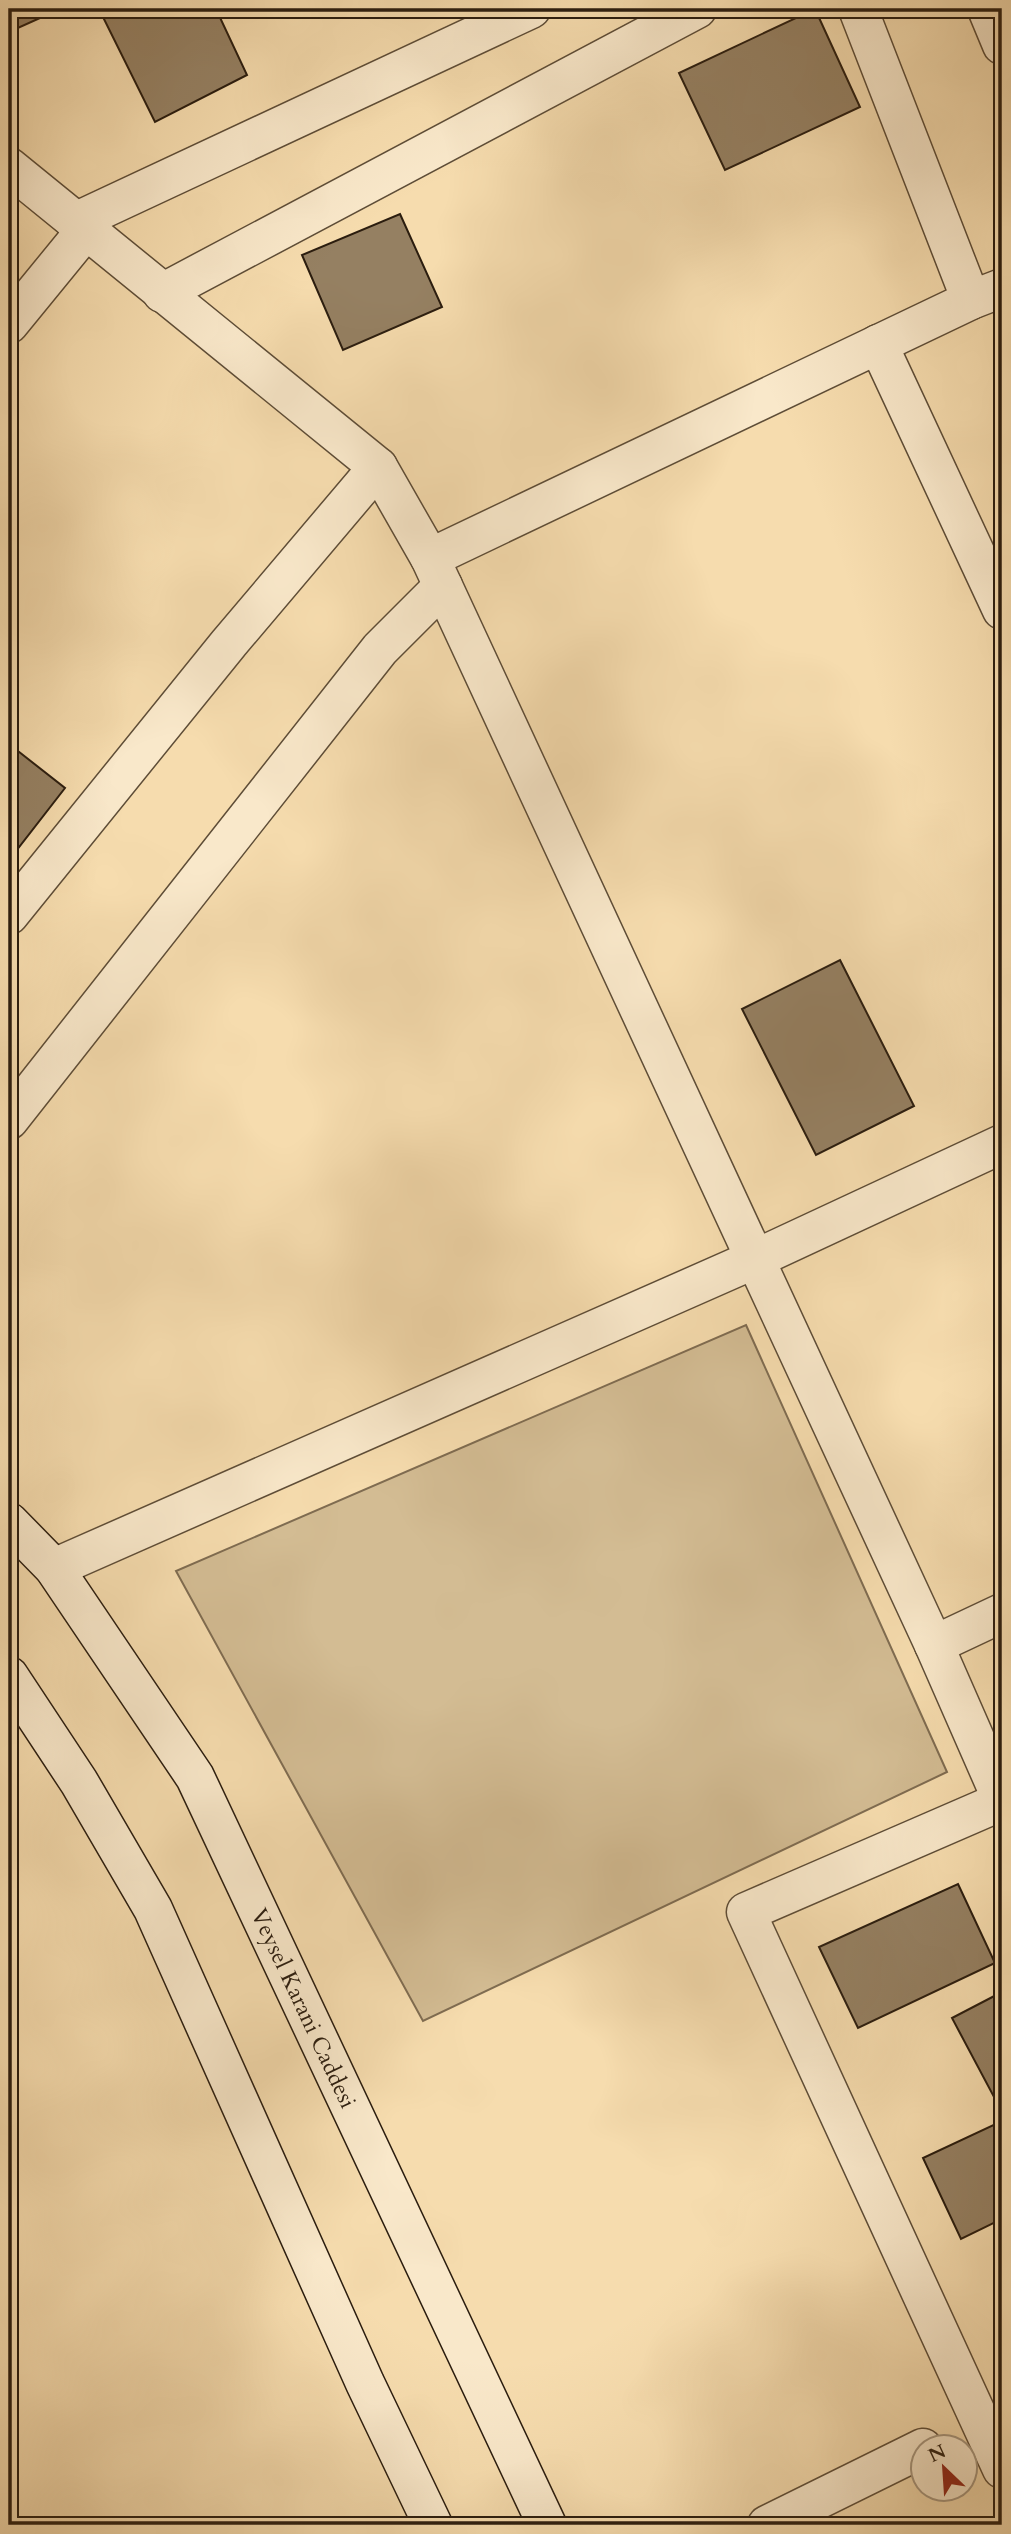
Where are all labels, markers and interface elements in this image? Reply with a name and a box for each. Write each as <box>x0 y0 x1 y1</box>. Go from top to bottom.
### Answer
street label: Veysel Karani Caddesi <box>244 1903 364 2113</box>
north arrow <box>909 2432 979 2502</box>
text: N <box>924 2438 951 2469</box>

